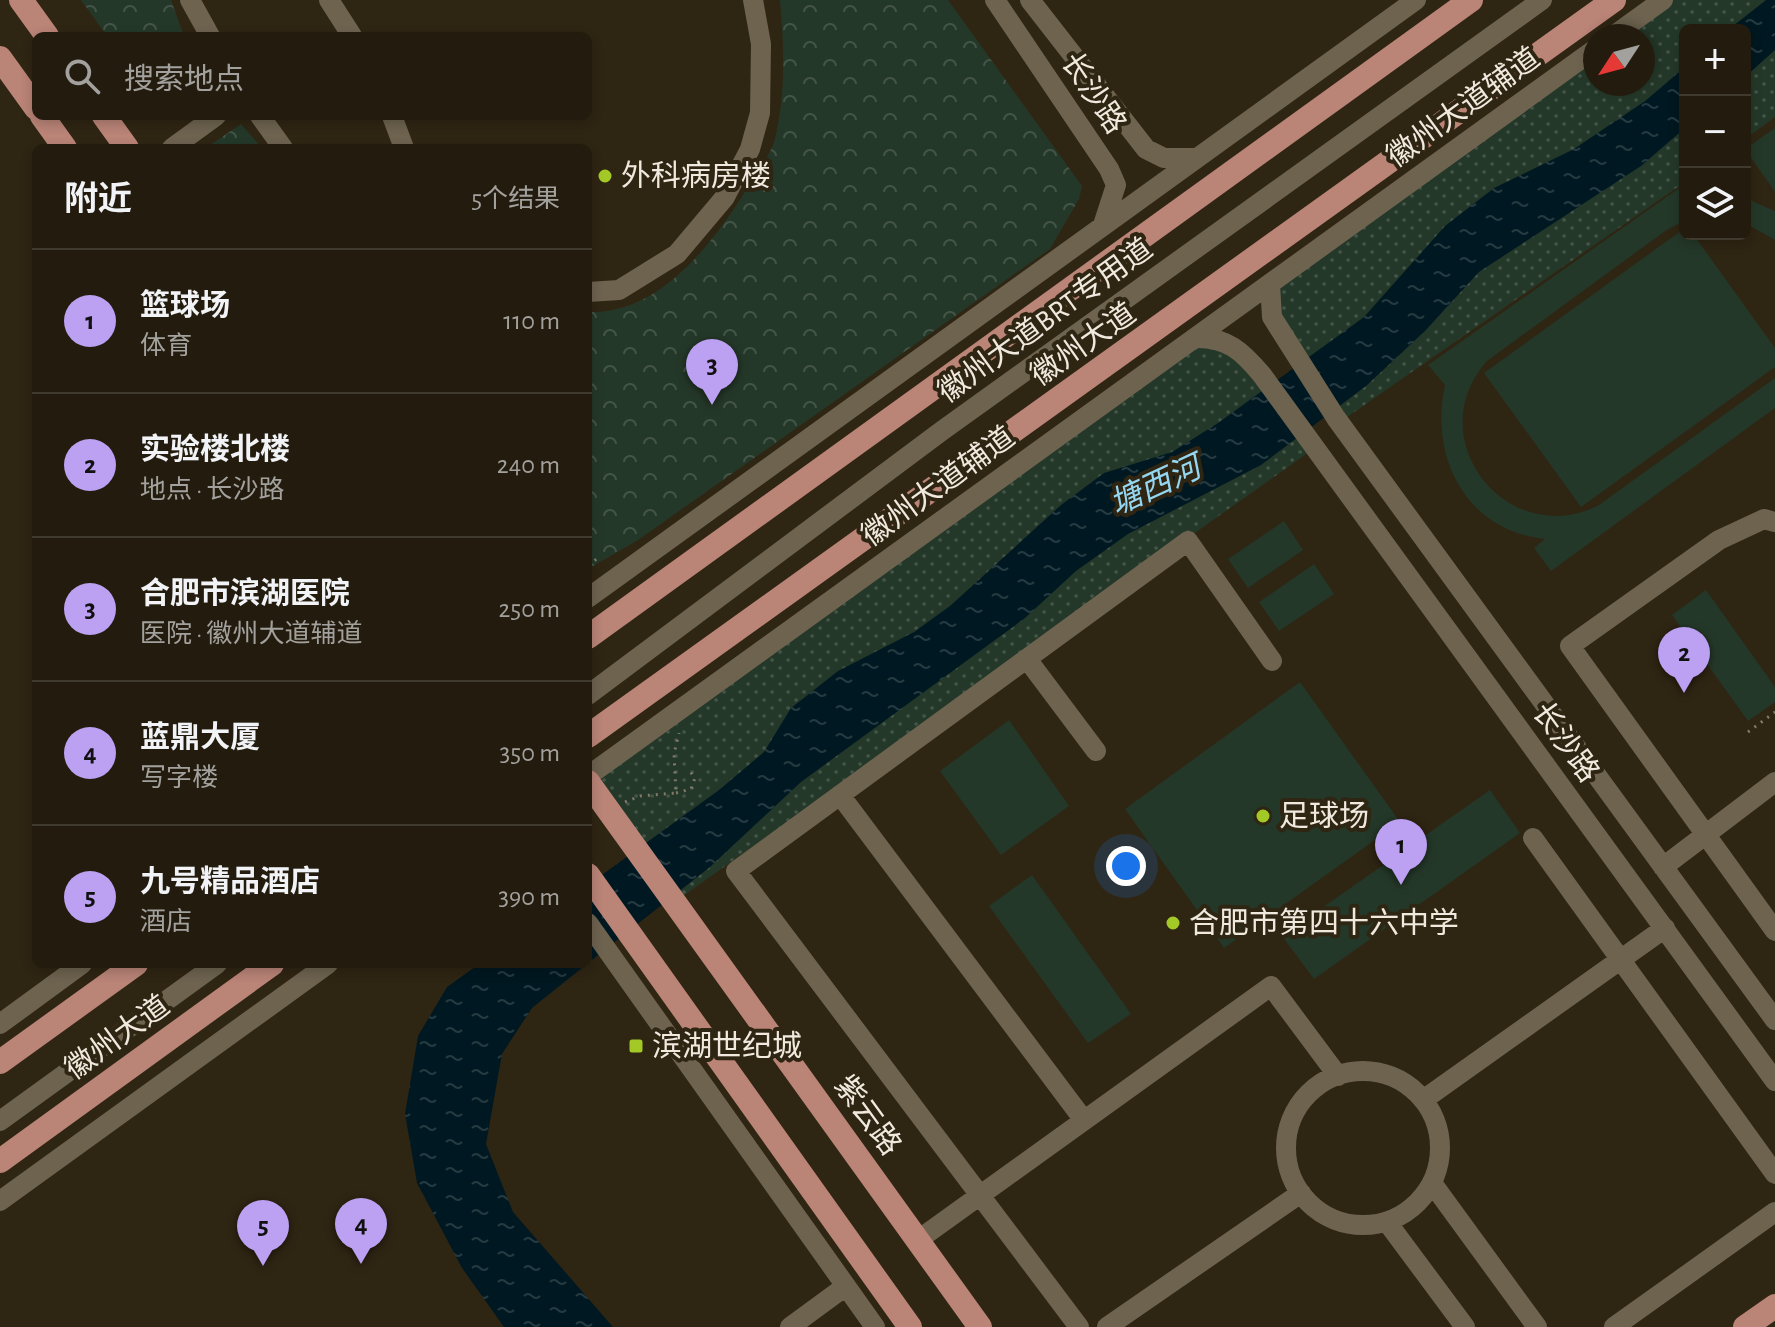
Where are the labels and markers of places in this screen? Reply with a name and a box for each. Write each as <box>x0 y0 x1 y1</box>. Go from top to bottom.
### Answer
place label: 外科病房楼 <box>621 160 771 192</box>
marker: 外科病房楼 <box>596 167 614 185</box>
pin: 3 <box>686 339 738 405</box>
pin: 2 <box>1658 627 1710 693</box>
place label: 足球场 <box>1279 800 1369 832</box>
marker: 足球场 <box>1254 807 1272 825</box>
pin: 1 <box>1375 819 1427 885</box>
place label: 合肥市第四十六中学 <box>1189 907 1459 939</box>
marker: 合肥市第四十六中学 <box>1164 914 1182 932</box>
place label: 滨湖世纪城 <box>652 1030 802 1062</box>
marker: 滨湖世纪城 <box>627 1037 645 1055</box>
pin: 4 <box>335 1198 387 1264</box>
pin: 5 <box>237 1200 289 1266</box>

